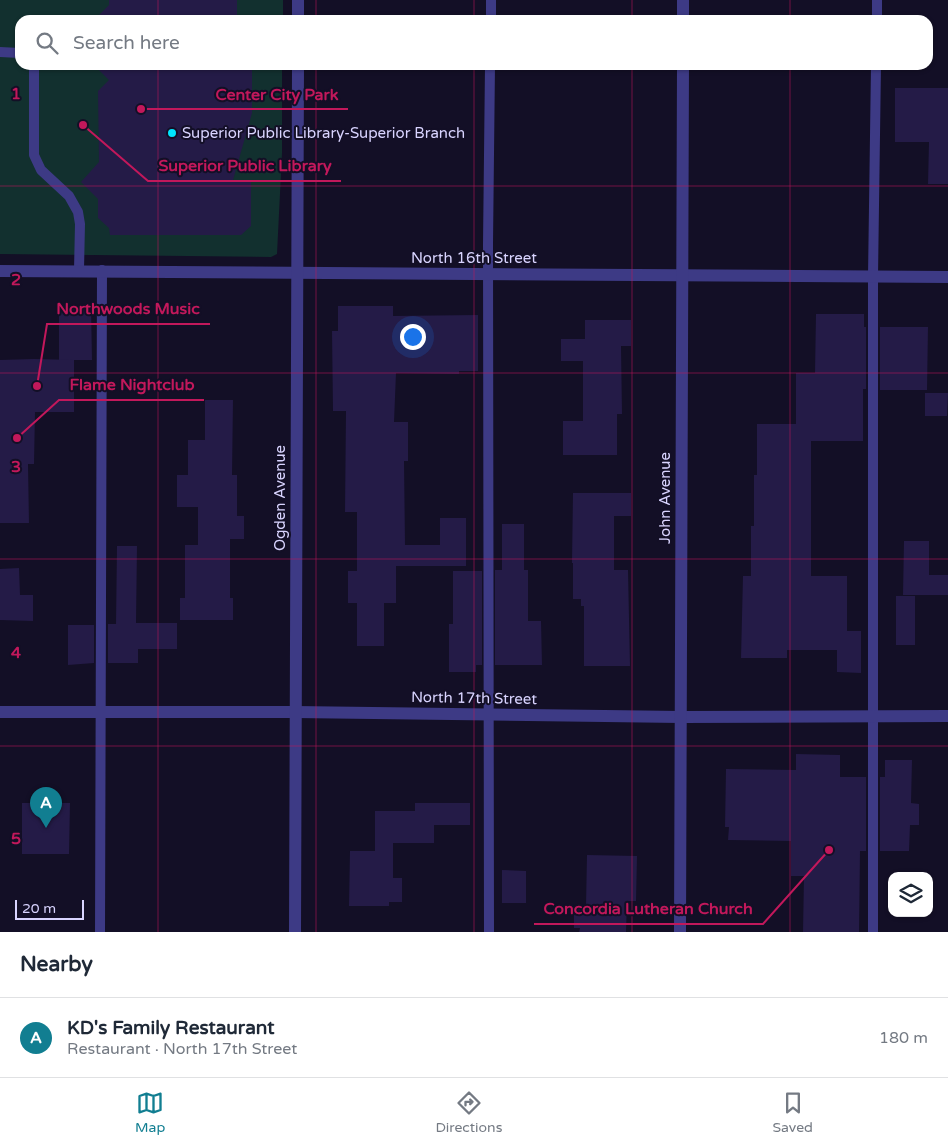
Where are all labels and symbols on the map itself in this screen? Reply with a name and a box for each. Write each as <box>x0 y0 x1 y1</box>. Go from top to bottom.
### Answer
callout: Center City Park <box>206 78 348 109</box>
text: 1 <box>11 84 21 104</box>
text: Center City Park <box>216 85 339 105</box>
place label: Superior Public Library-Superior Branch <box>182 124 465 142</box>
marker: Superior Public Library-Superior Branch <box>166 127 178 139</box>
callout: Superior Public Library <box>148 150 341 181</box>
text: Superior Public Library <box>158 156 332 176</box>
street label: North 16th Street <box>411 249 537 267</box>
text: 2 <box>11 270 21 290</box>
callout: Northwoods Music <box>47 293 210 324</box>
text: Northwoods Music <box>56 299 200 319</box>
your location <box>400 324 426 350</box>
callout: Flame Nightclub <box>59 369 204 400</box>
text: Flame Nightclub <box>69 375 195 395</box>
street label: Ogden Avenue <box>271 445 289 551</box>
street label: John Avenue <box>656 452 674 544</box>
text: 3 <box>11 457 21 477</box>
text: 4 <box>11 643 21 663</box>
street label: North 17th Street <box>411 688 537 708</box>
pin: A <box>30 787 62 828</box>
text: 5 <box>11 829 21 849</box>
callout: Concordia Lutheran Church <box>534 893 763 924</box>
scale bar <box>15 897 84 920</box>
text: Concordia Lutheran Church <box>543 899 753 919</box>

